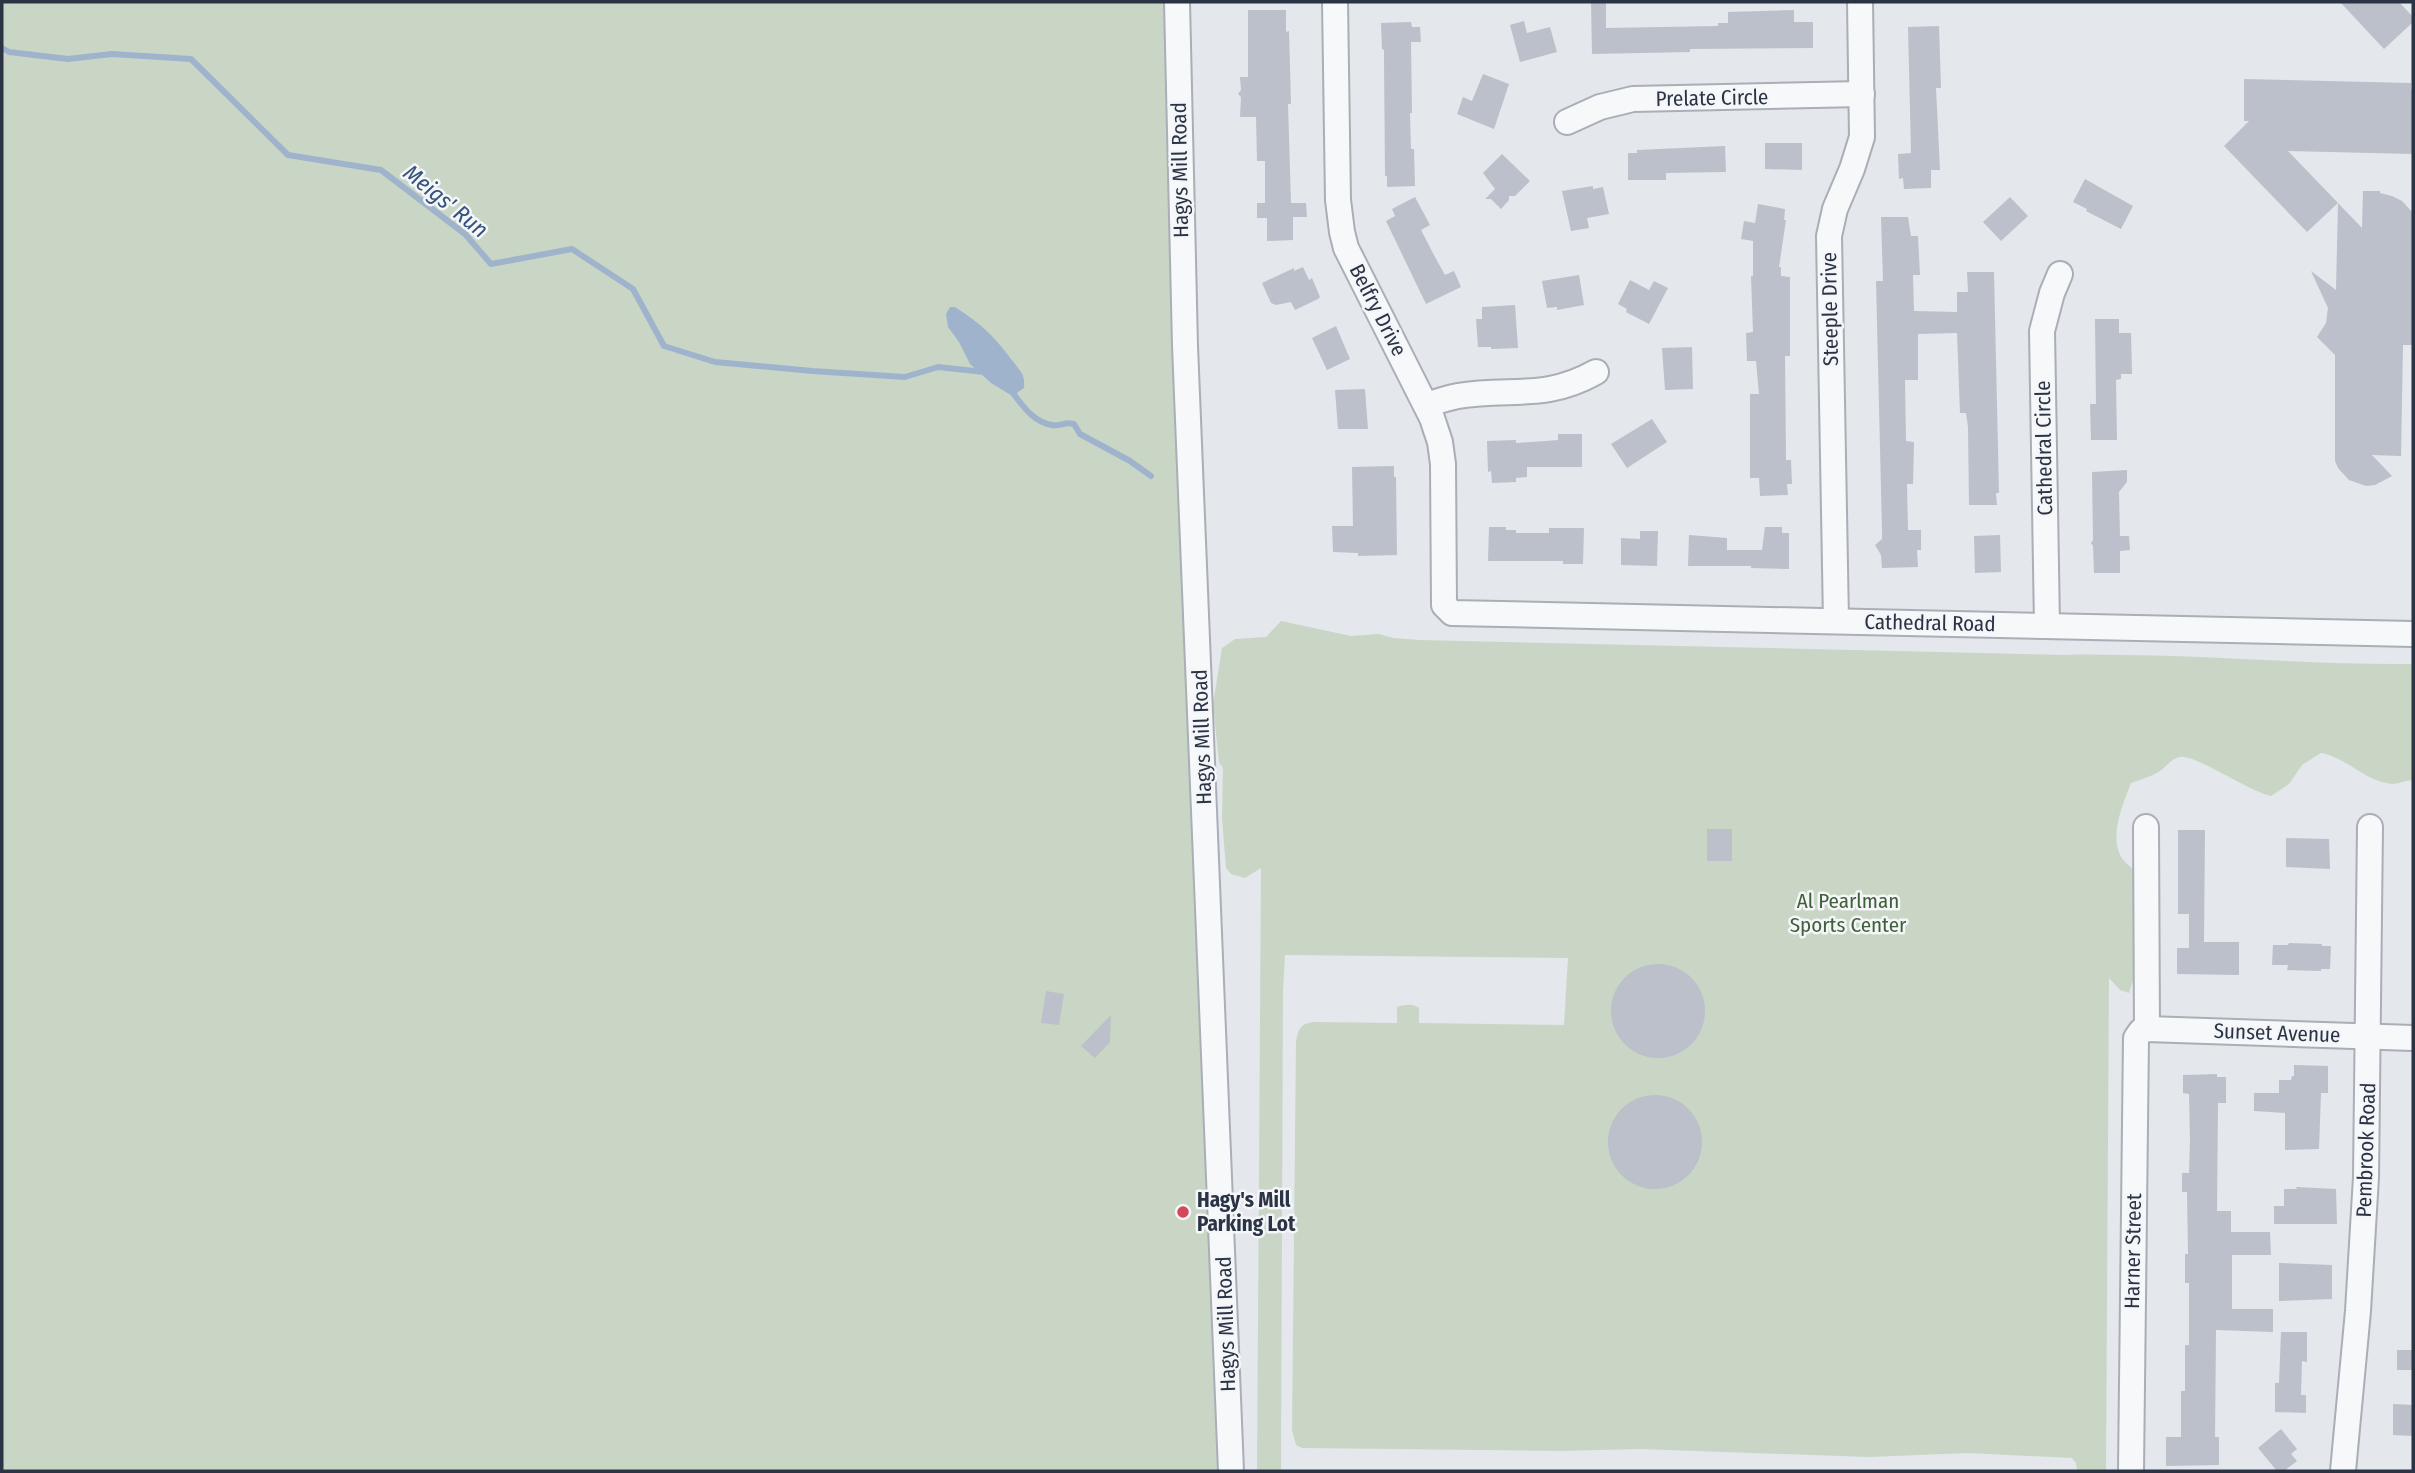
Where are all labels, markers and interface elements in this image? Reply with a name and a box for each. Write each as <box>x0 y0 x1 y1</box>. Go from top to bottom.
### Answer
street label: Prelate Circle <box>1655 84 1769 112</box>
street label: Hagys Mill Road <box>1166 102 1194 238</box>
water label: Meigs' Run <box>398 158 494 244</box>
street label: Steeple Drive <box>1816 252 1844 366</box>
street label: Belfry Drive <box>1344 260 1412 360</box>
street label: Cathedral Circle <box>2030 380 2058 516</box>
street label: Cathedral Road <box>1864 609 1996 637</box>
street label: Hagys Mill Road <box>1187 669 1217 805</box>
park label: Al Pearlman Sports Center <box>1790 888 1907 938</box>
street label: Sunset Avenue <box>2213 1018 2341 1048</box>
street label: Pembrook Road <box>2351 1082 2381 1218</box>
place label: Hagy's Mill Parking Lot <box>1197 1187 1296 1237</box>
street label: Harner Street <box>2119 1193 2147 1309</box>
marker: Hagy's Mill Parking Lot <box>1175 1204 1191 1220</box>
street label: Hagys Mill Road <box>1211 1256 1241 1392</box>

